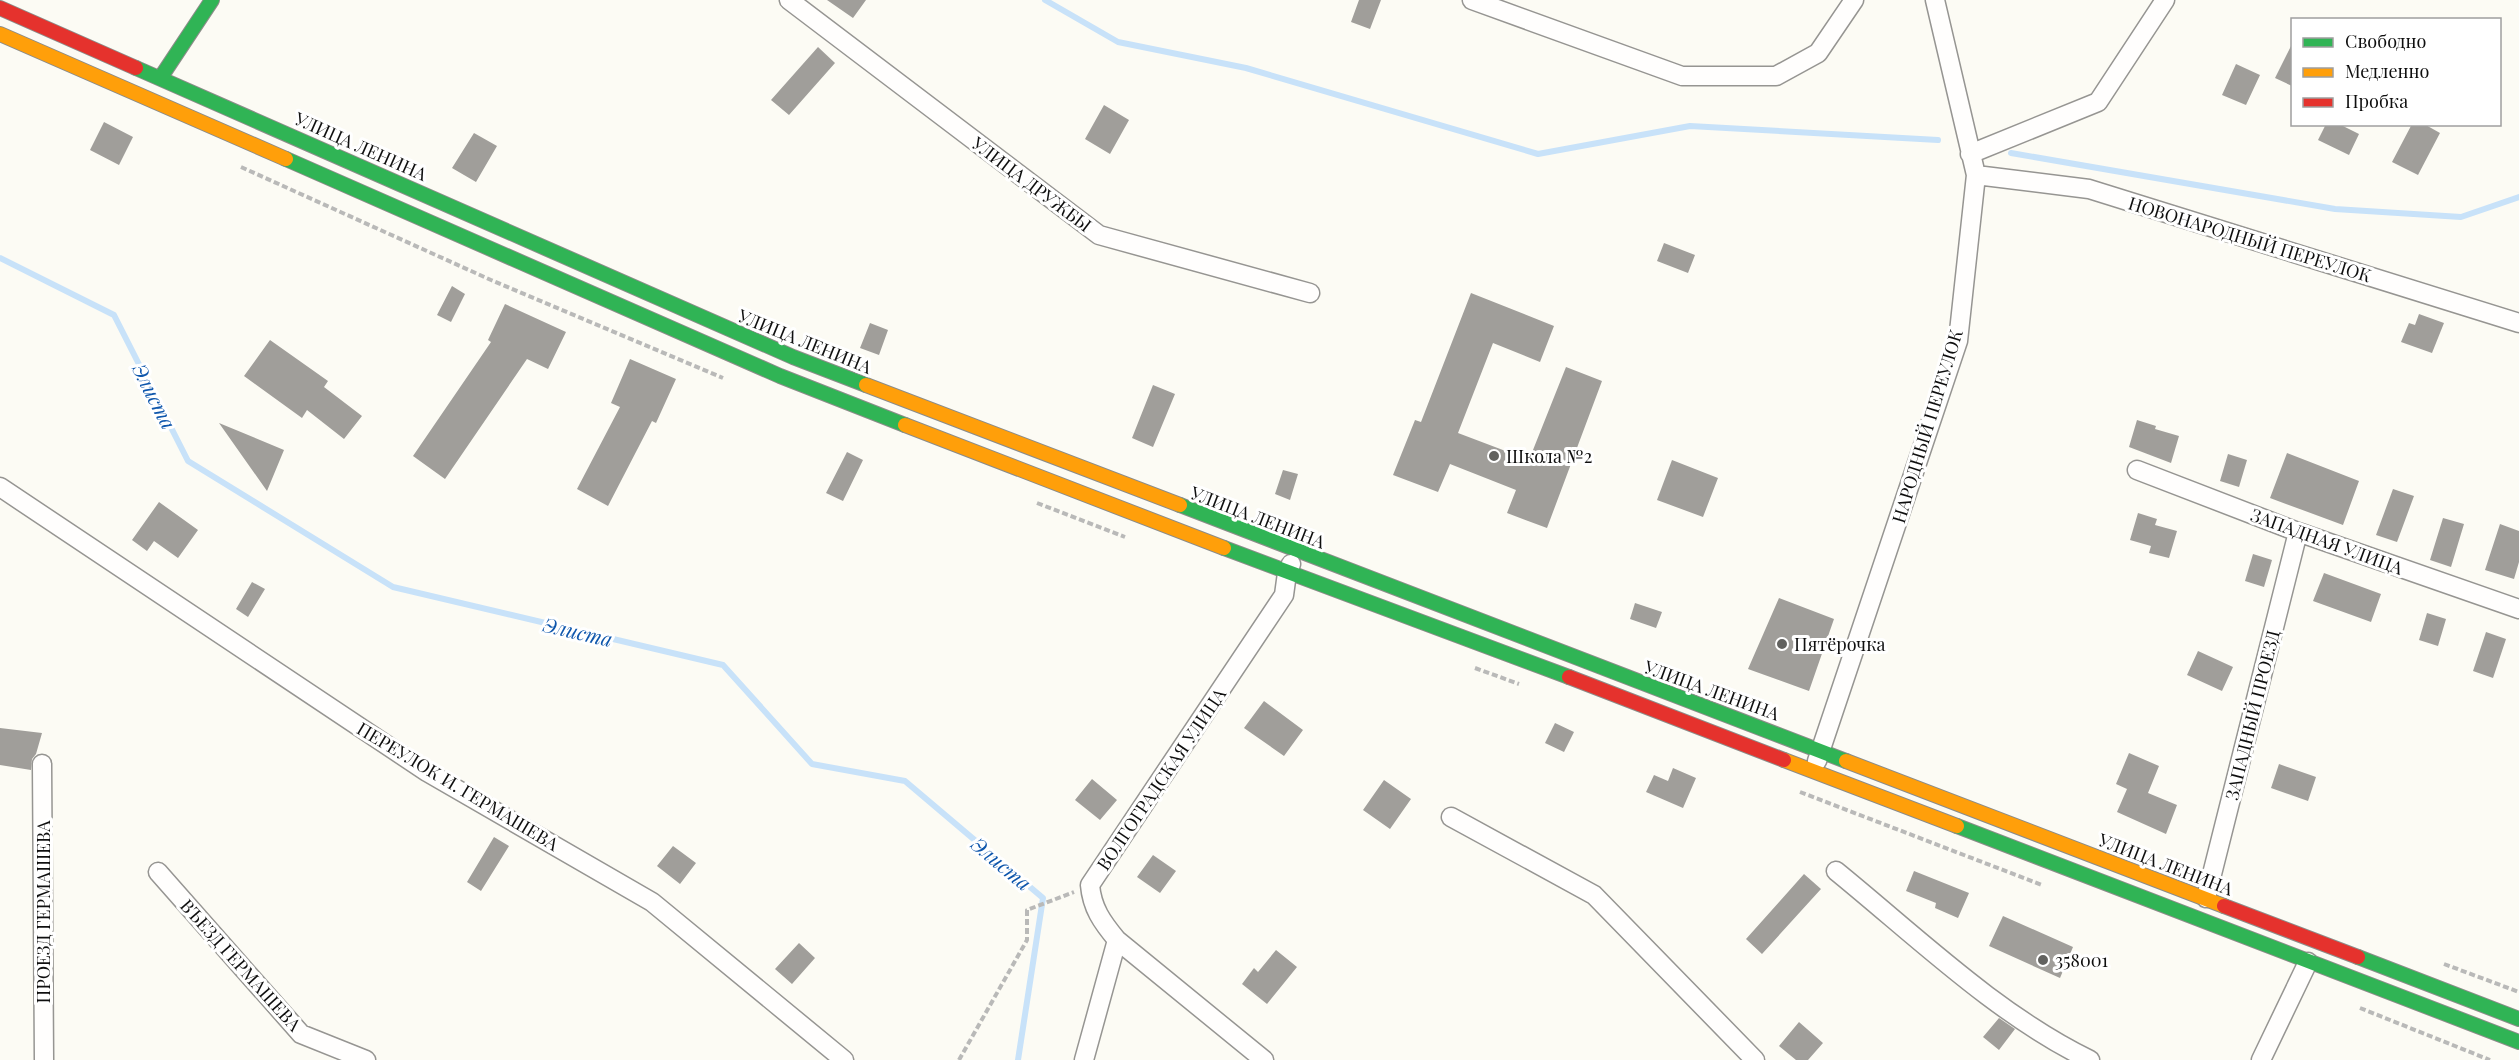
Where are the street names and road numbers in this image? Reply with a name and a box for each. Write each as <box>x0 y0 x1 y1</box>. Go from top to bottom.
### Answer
street label: УЛИЦА ЛЕНИНА <box>290 106 431 186</box>
street label: УЛИЦА ДРУЖБЫ <box>966 130 1097 237</box>
street label: НОВОНАРОДНЫЙ ПЕРЕУЛОК <box>2126 191 2374 287</box>
street label: УЛИЦА ЛЕНИНА <box>734 303 876 379</box>
street label: НАРОДНЫЙ ПЕРЕУЛОК <box>1886 326 1968 526</box>
street label: УЛИЦА ЛЕНИНА <box>1186 480 1329 554</box>
street label: ЗАПАДНАЯ УЛИЦА <box>2248 502 2407 580</box>
street label: ЗАПАДНЫЙ ПРОЕЗД <box>2219 627 2285 803</box>
street label: УЛИЦА ЛЕНИНА <box>1640 654 1784 726</box>
street label: ВОЛГОГРАДСКАЯ УЛИЦА <box>1091 683 1231 875</box>
street label: ПЕРЕУЛОК И. ГЕРМАШЕВА <box>353 716 564 856</box>
street label: ПРОЕЗД ГЕРМАШЕВА <box>31 820 55 1004</box>
street label: УЛИЦА ЛЕНИНА <box>2094 827 2237 901</box>
street label: ВЪЕЗД ГЕРМАШЕВА <box>175 894 307 1037</box>

